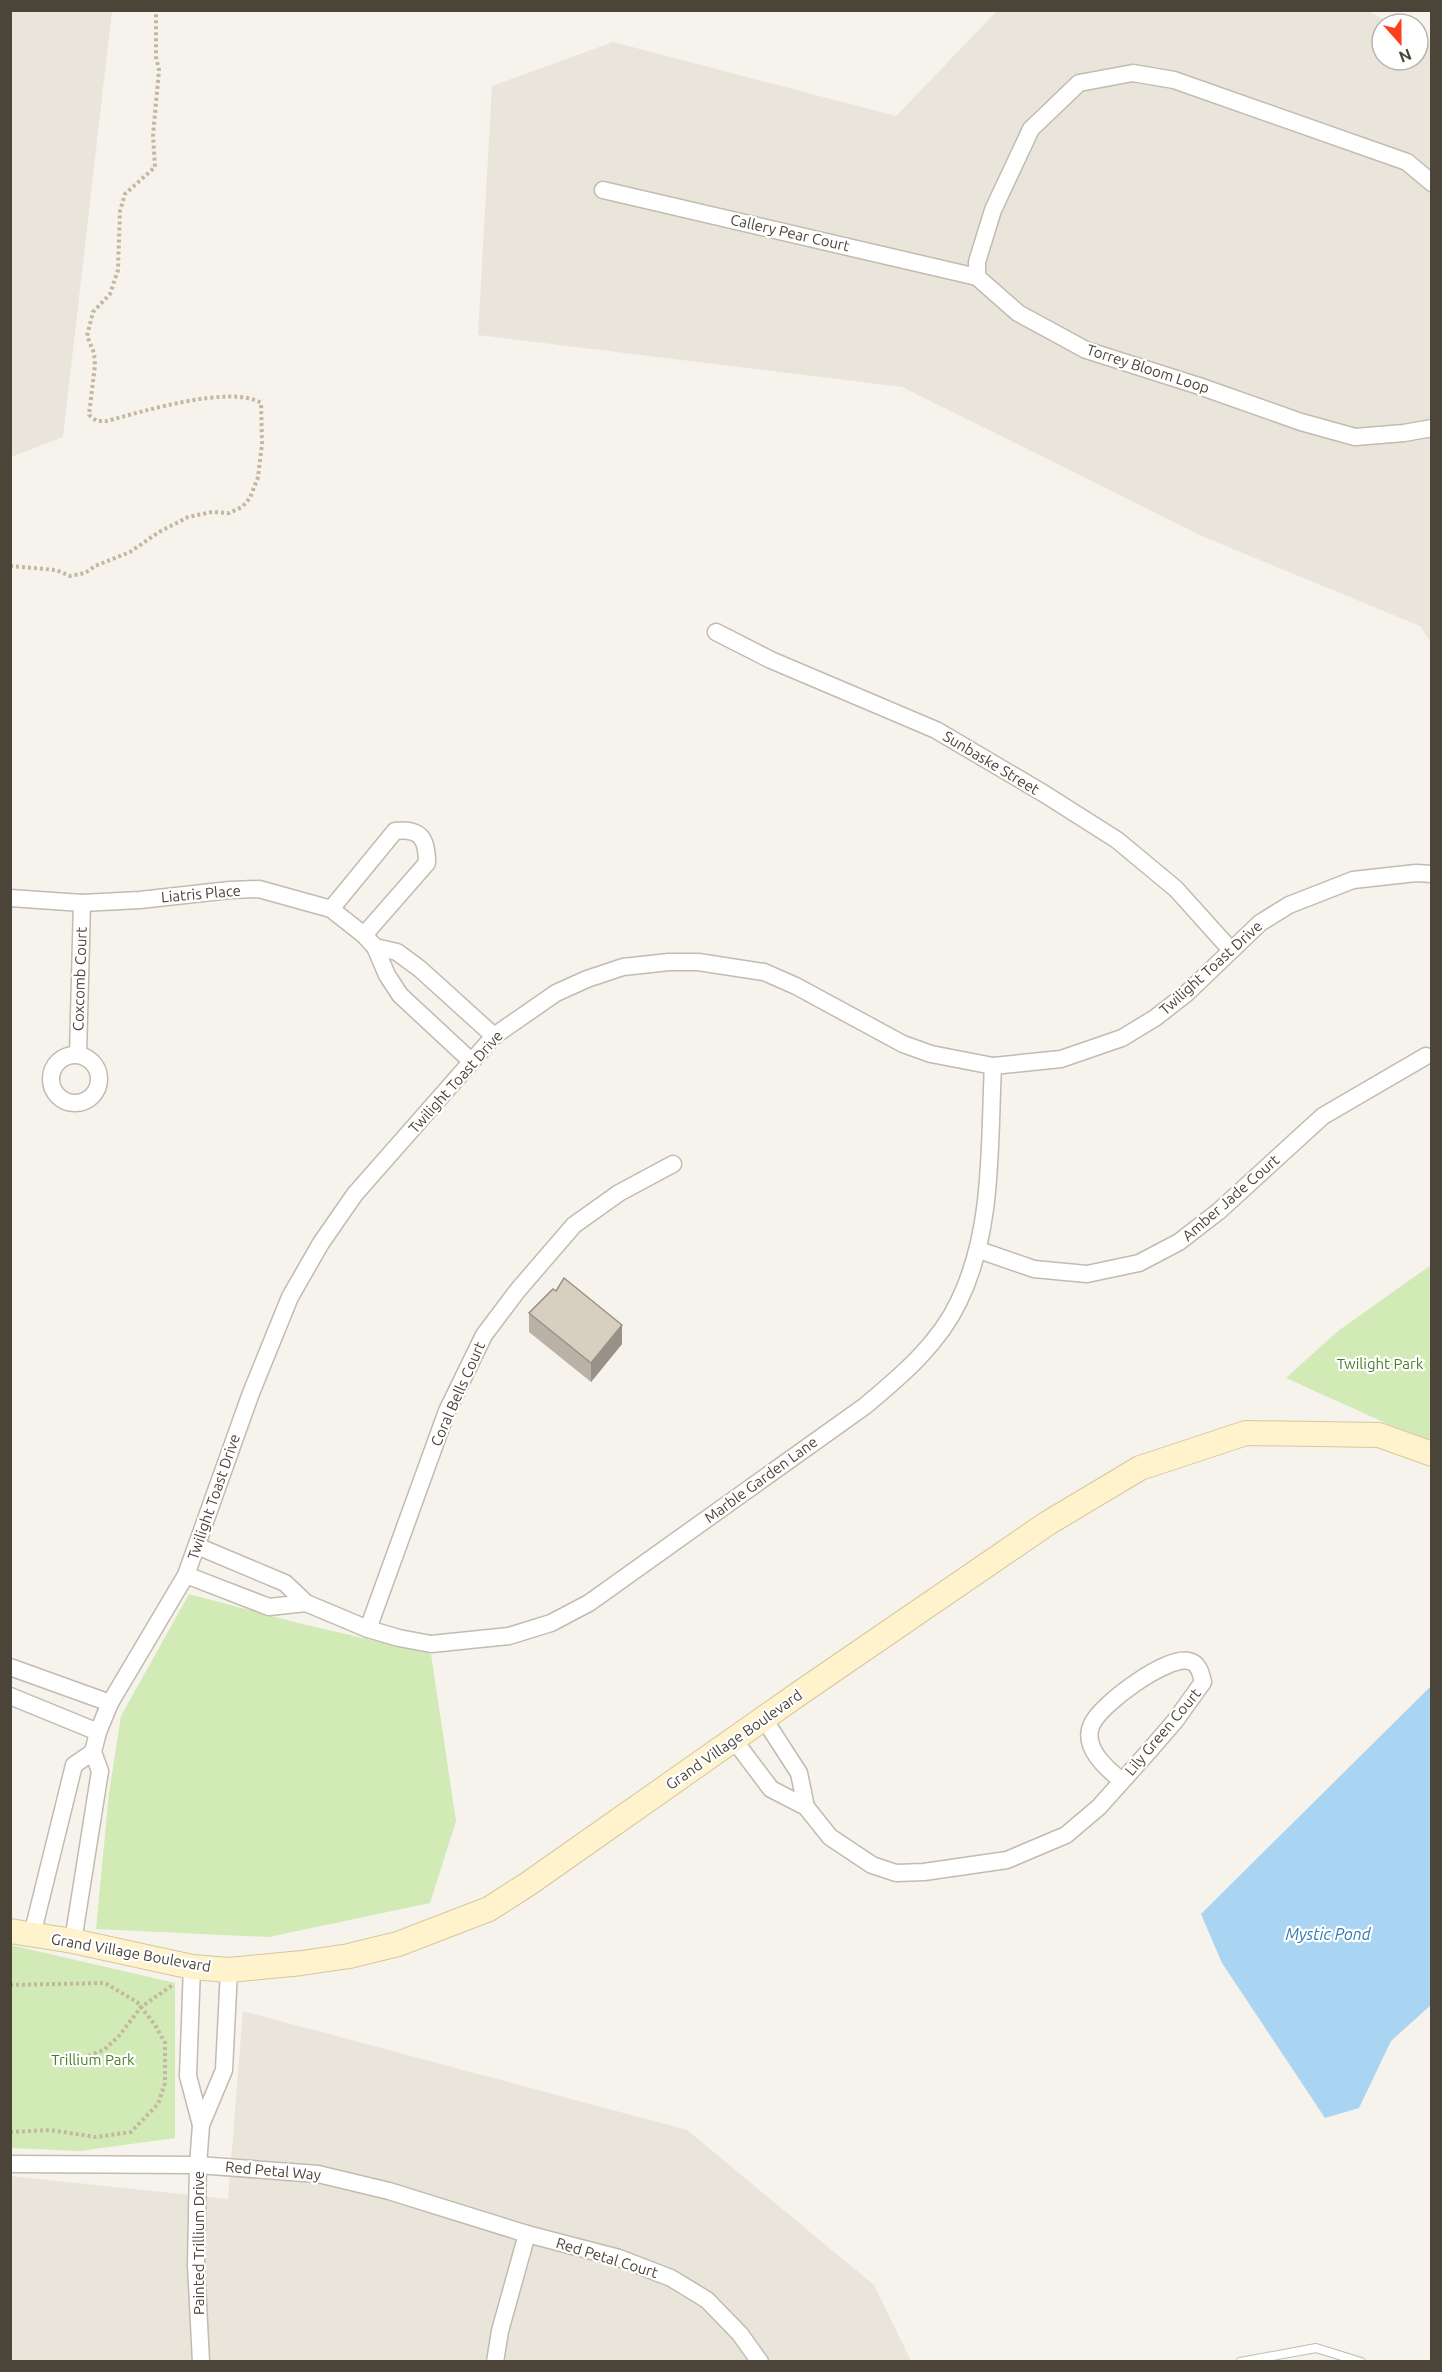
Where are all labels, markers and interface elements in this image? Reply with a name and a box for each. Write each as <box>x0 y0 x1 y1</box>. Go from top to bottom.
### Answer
north arrow <box>1370 12 1430 72</box>
text: N <box>1397 45 1414 67</box>
street label: Callery Pear Court <box>729 211 851 254</box>
street label: Torrey Bloom Loop <box>1085 341 1212 396</box>
street label: Sunbaske Street <box>940 727 1042 798</box>
street label: Liatris Place <box>160 882 242 905</box>
street label: Twilight Toast Drive <box>1156 917 1265 1018</box>
street label: Coxcomb Court <box>69 927 90 1031</box>
street label: Twilight Toast Drive <box>405 1027 506 1136</box>
street label: Amber Jade Court <box>1179 1151 1283 1244</box>
street label: Coral Bells Court <box>427 1339 488 1449</box>
park label: Twilight Park <box>1337 1355 1424 1372</box>
street label: Twilight Toast Drive <box>184 1432 243 1562</box>
street label: Marble Garden Lane <box>701 1433 820 1526</box>
street label: Lily Green Court <box>1121 1685 1204 1779</box>
street label: Grand Village Boulevard <box>662 1686 805 1793</box>
water label: Mystic Pond <box>1285 1925 1372 1943</box>
street label: Grand Village Boulevard <box>50 1930 212 1975</box>
park label: Trillium Park <box>51 2051 135 2068</box>
street label: Red Petal Way <box>224 2158 322 2183</box>
street label: Painted Trillium Drive <box>190 2171 207 2315</box>
street label: Red Petal Court <box>554 2234 660 2281</box>

